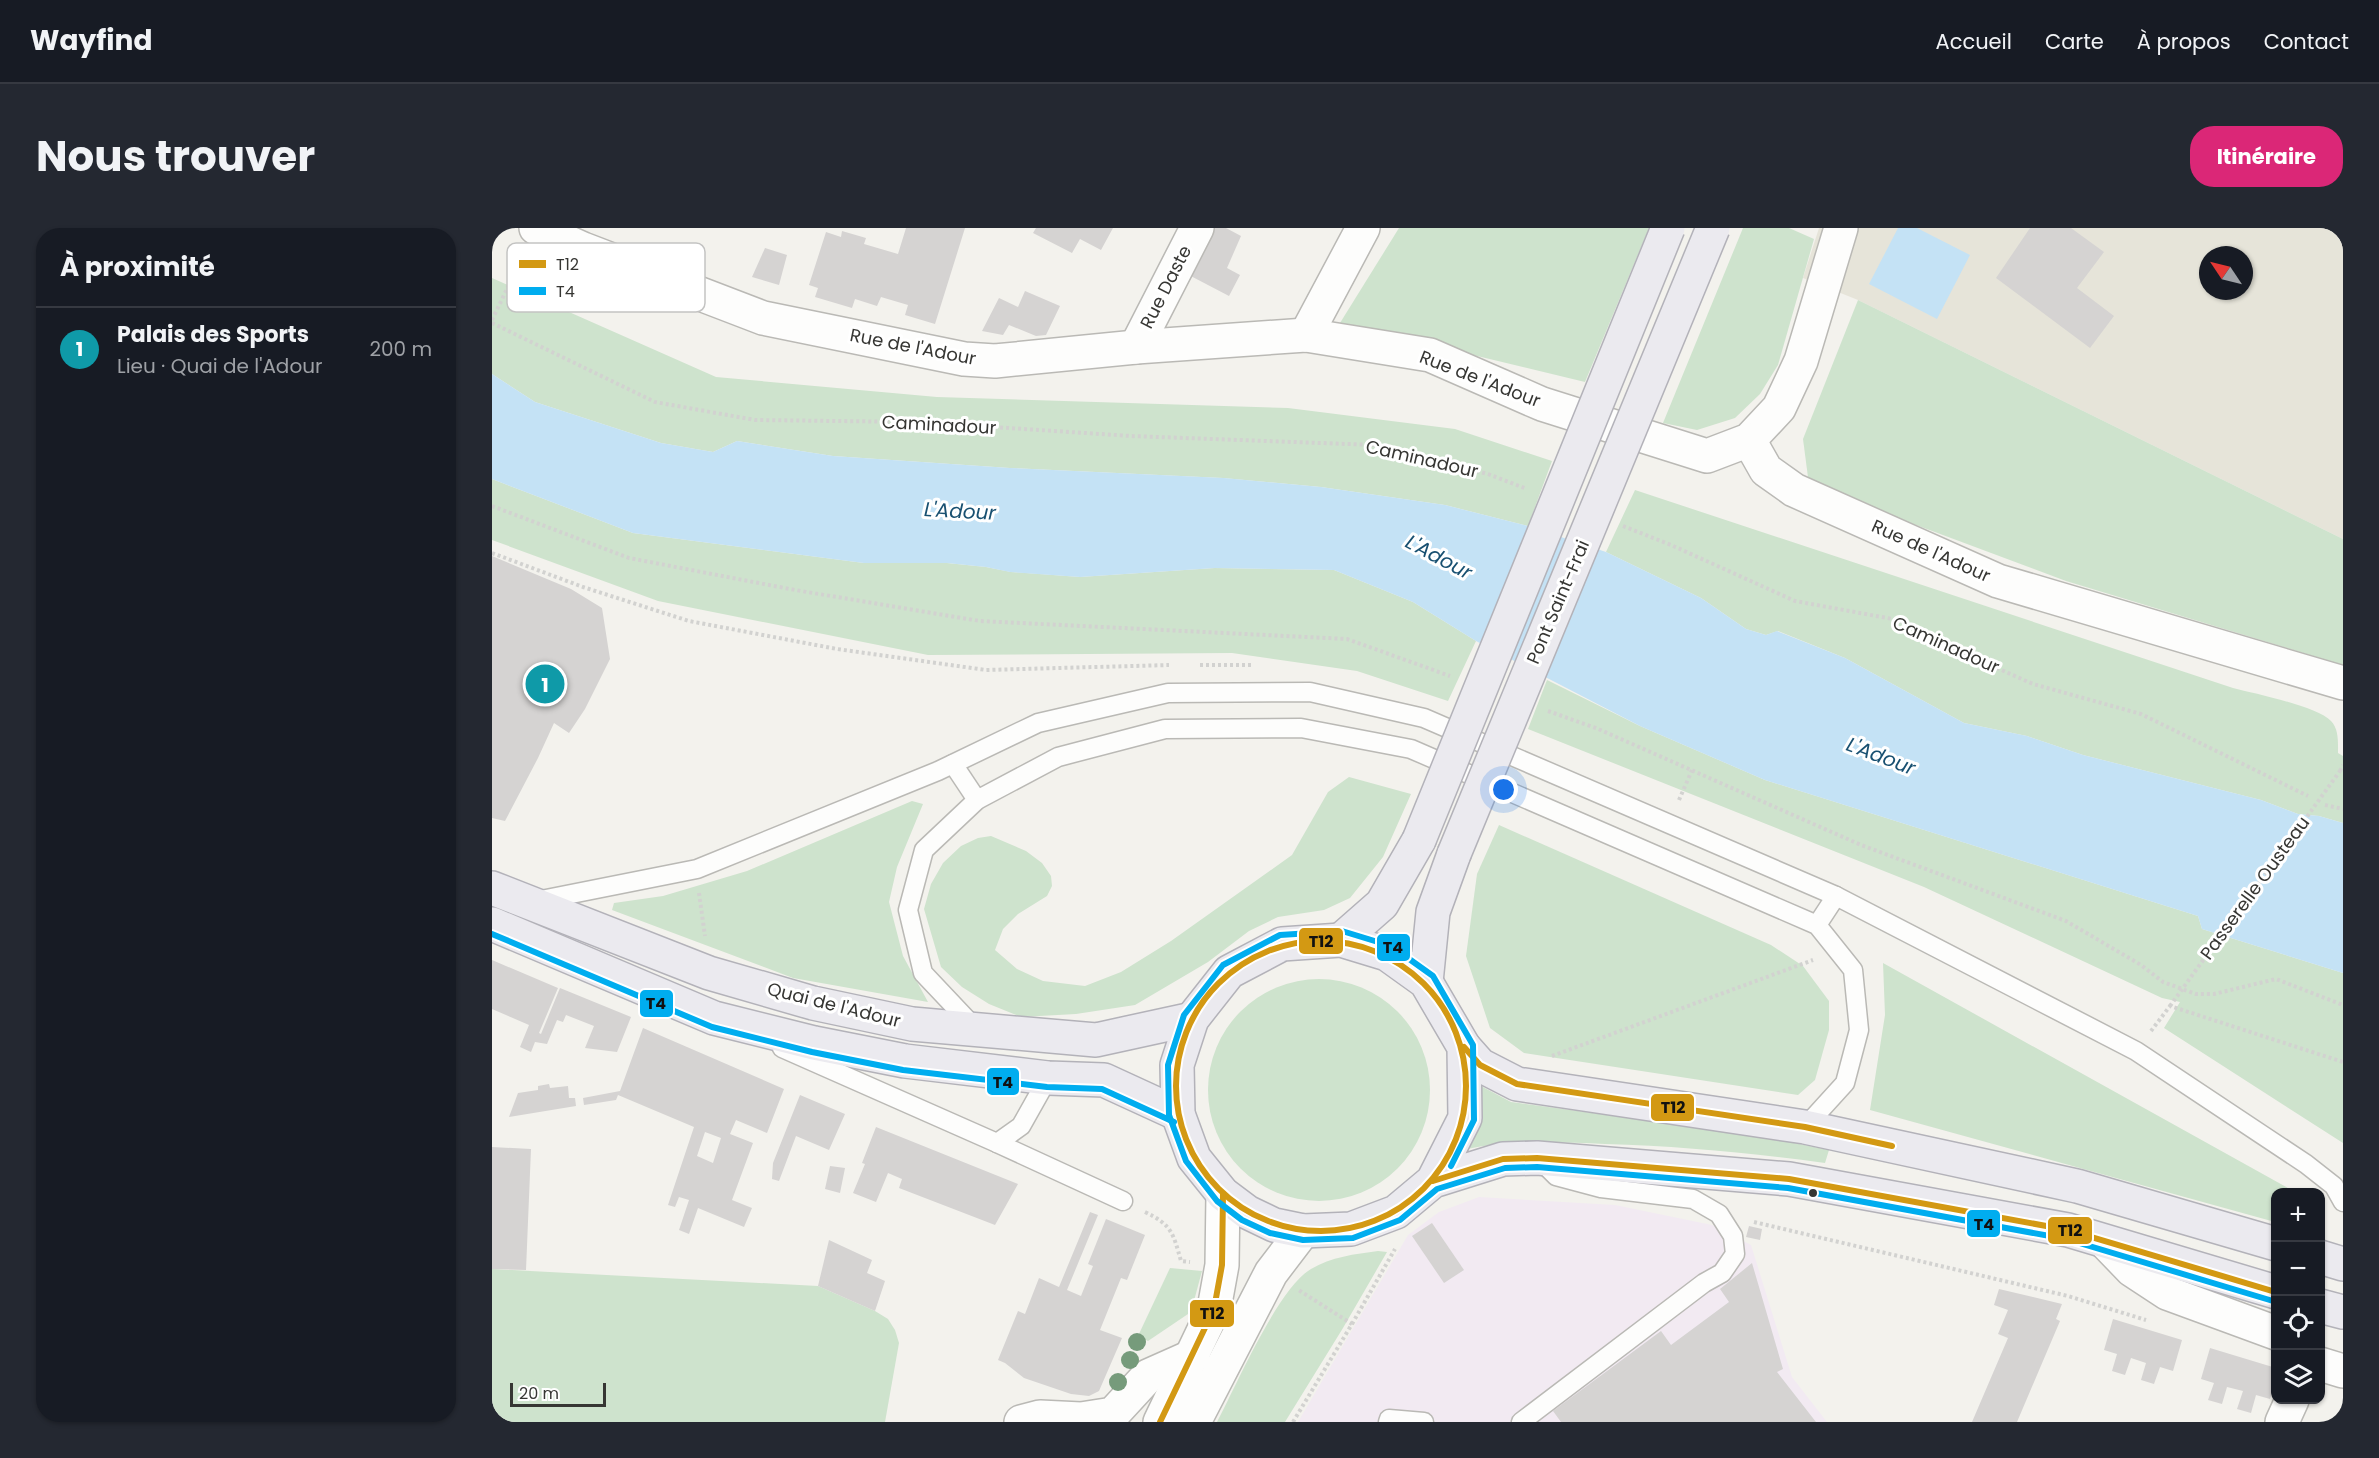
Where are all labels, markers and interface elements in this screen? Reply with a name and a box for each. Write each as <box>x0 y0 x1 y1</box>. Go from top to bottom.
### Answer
text: Wayfind <box>30 21 152 60</box>
text: Accueil <box>1935 27 2012 56</box>
text: Carte <box>2045 27 2104 56</box>
text: À propos <box>2137 27 2231 56</box>
text: Contact <box>2264 27 2349 56</box>
button: Itinéraire <box>2190 126 2343 187</box>
text: Nous trouver <box>36 127 315 186</box>
street label: Rue Daste <box>1134 241 1197 333</box>
legend <box>507 243 705 312</box>
north arrow <box>2199 246 2253 300</box>
text: À proximité <box>60 249 215 285</box>
text: T12 <box>556 253 579 276</box>
text: T4 <box>556 280 575 303</box>
text: Palais des Sports <box>117 319 309 350</box>
street label: Rue de l'Adour <box>848 322 979 371</box>
text: 1 <box>76 335 83 363</box>
text: 200 m <box>369 335 432 363</box>
street label: Rue de l'Adour <box>1416 344 1545 413</box>
text: Lieu · Quai de l'Adour <box>117 352 322 380</box>
street label: Caminadour <box>881 409 997 440</box>
street label: Caminadour <box>1363 433 1481 484</box>
water label: L'Adour <box>923 495 997 527</box>
street label: Rue de l'Adour <box>1868 513 1995 588</box>
water label: L'Adour <box>1401 528 1478 586</box>
street label: Pont Saint-Frai <box>1520 536 1595 668</box>
street label: Caminadour <box>1889 610 2004 679</box>
pin: 1 <box>526 662 564 706</box>
water label: L'Adour <box>1842 730 1920 782</box>
your location <box>1489 775 1518 804</box>
street label: Passerelle Ousteau <box>2194 811 2315 965</box>
line badge: T12 <box>1298 927 1344 955</box>
text: T12 <box>1309 930 1333 953</box>
line badge: T4 <box>1376 933 1411 962</box>
text: T4 <box>1383 936 1403 959</box>
street label: Quai de l'Adour <box>765 976 904 1033</box>
line badge: T4 <box>639 989 674 1018</box>
text: T4 <box>646 992 666 1015</box>
line badge: T4 <box>986 1067 1020 1096</box>
text: T4 <box>993 1071 1013 1094</box>
line badge: T12 <box>1650 1093 1695 1122</box>
text: T12 <box>1661 1096 1685 1119</box>
unlabelled marker <box>1807 1187 1819 1199</box>
map controls <box>2271 1188 2325 1404</box>
button: + <box>2271 1188 2325 1242</box>
line badge: T4 <box>1966 1209 2001 1238</box>
text: T4 <box>1974 1213 1994 1236</box>
line badge: T12 <box>2047 1216 2093 1245</box>
text: T12 <box>2058 1219 2082 1242</box>
button: − <box>2271 1242 2325 1296</box>
button: locate <box>2271 1296 2325 1350</box>
line badge: T12 <box>1189 1299 1235 1328</box>
text: T12 <box>1200 1302 1224 1325</box>
button: layers <box>2271 1350 2325 1404</box>
scale bar <box>510 1380 606 1408</box>
text: 20 m <box>519 1382 559 1405</box>

